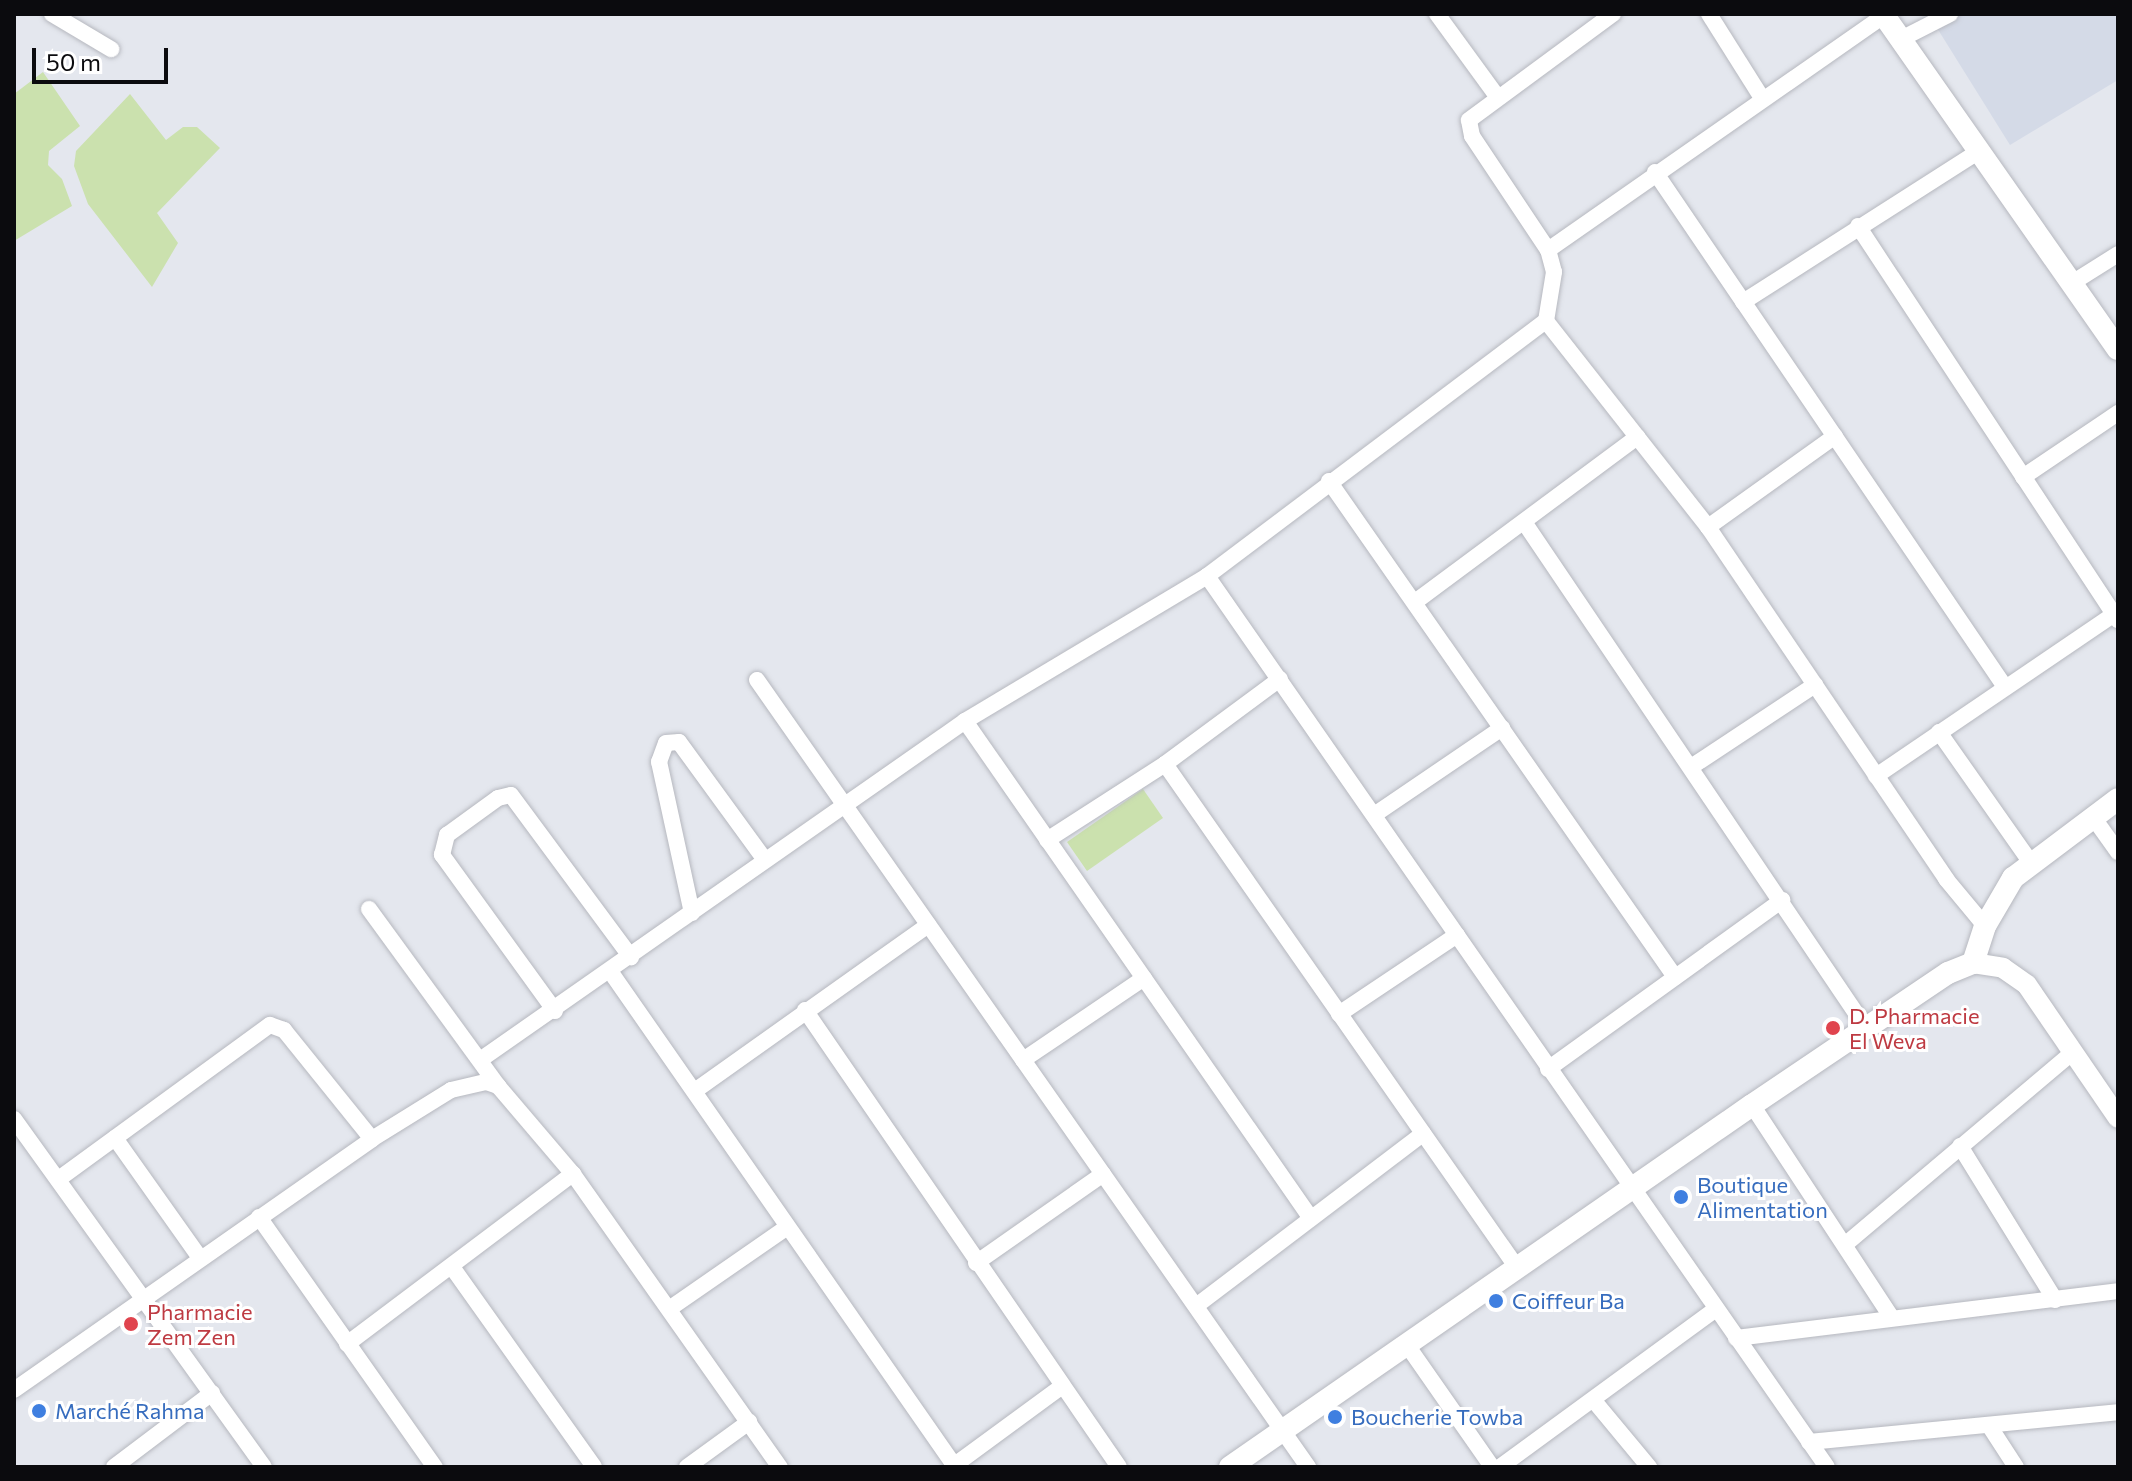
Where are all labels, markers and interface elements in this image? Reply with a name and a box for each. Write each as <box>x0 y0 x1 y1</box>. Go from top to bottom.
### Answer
scale bar <box>36 32 172 82</box>
text: 50 m <box>46 47 101 76</box>
place label: D. Pharmacie El Weva <box>1849 1002 1980 1054</box>
marker: D. Pharmacie El Weva <box>1824 1019 1842 1037</box>
place label: Boutique Alimentation <box>1697 1171 1828 1222</box>
marker: Boutique Alimentation <box>1672 1188 1690 1206</box>
place label: Coiffeur Ba <box>1512 1288 1625 1314</box>
marker: Coiffeur Ba <box>1487 1292 1505 1310</box>
place label: Pharmacie Zem Zen <box>147 1298 253 1350</box>
marker: Pharmacie Zem Zen <box>122 1315 140 1333</box>
place label: Marché Rahma <box>55 1398 205 1424</box>
marker: Marché Rahma <box>30 1402 48 1420</box>
place label: Boucherie Towba <box>1351 1404 1523 1430</box>
marker: Boucherie Towba <box>1326 1408 1344 1426</box>

